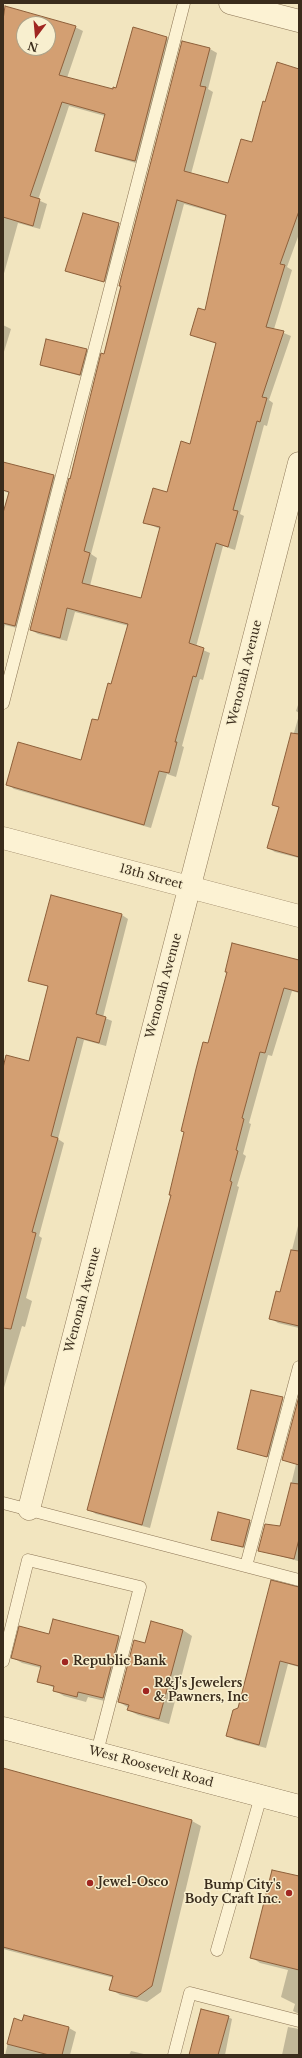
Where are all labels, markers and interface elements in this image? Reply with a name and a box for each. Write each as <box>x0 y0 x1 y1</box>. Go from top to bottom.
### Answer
north arrow <box>16 16 56 56</box>
text: N <box>26 38 40 55</box>
street label: Wenonah Avenue <box>225 619 265 727</box>
street label: 13th Street <box>118 862 184 892</box>
street label: Wenonah Avenue <box>143 932 185 1040</box>
street label: Wenonah Avenue <box>62 1246 104 1354</box>
place label: Republic Bank <box>73 1655 166 1669</box>
marker: Republic Bank <box>60 1657 70 1667</box>
place label: R&J's Jewelers & Pawners, Inc <box>154 1677 248 1705</box>
marker: R&J's Jewelers & Pawners, Inc <box>141 1686 151 1696</box>
street label: West Roosevelt Road <box>87 1743 215 1791</box>
place label: Jewel-Osco <box>98 1876 168 1890</box>
marker: Jewel-Osco <box>85 1878 95 1888</box>
place label: Bump City's Body Craft Inc. <box>185 1879 281 1907</box>
marker: Bump City's Body Craft Inc. <box>284 1888 294 1898</box>

